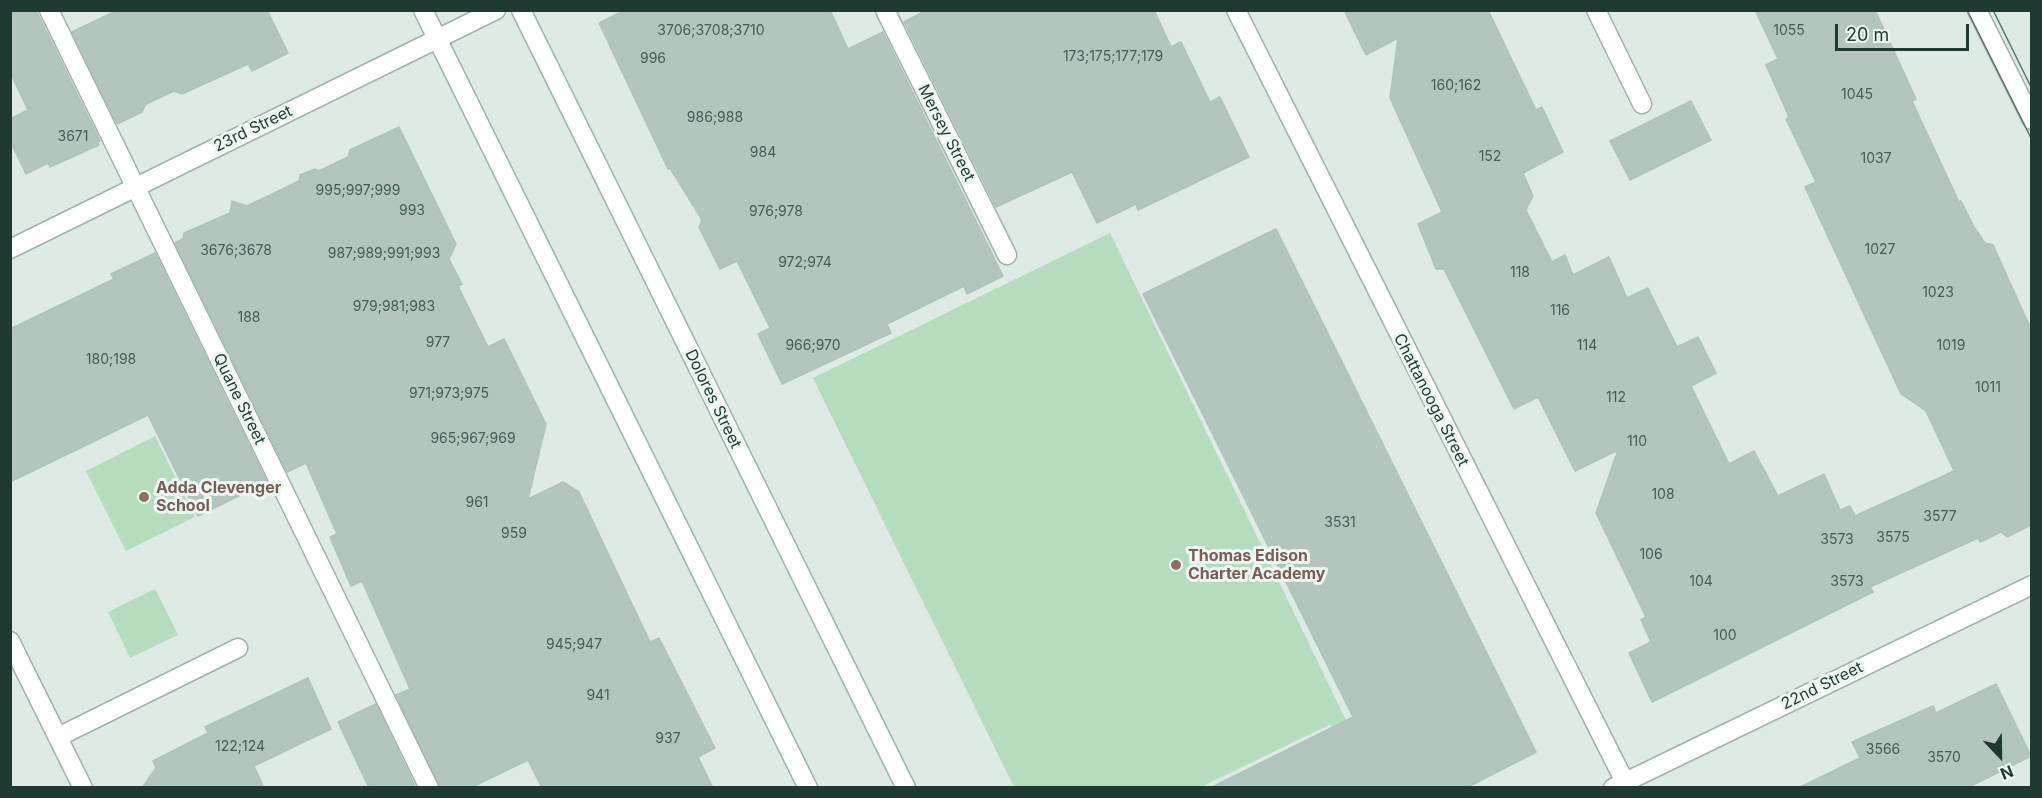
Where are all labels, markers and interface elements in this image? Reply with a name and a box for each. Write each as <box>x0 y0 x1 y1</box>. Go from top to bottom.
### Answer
scale bar <box>1838 12 1972 50</box>
house number: 3706;3708;3710 <box>657 23 765 39</box>
house number: 1055 <box>1773 23 1805 39</box>
text: 20 m <box>1846 24 1889 45</box>
house number: 173;175;177;179 <box>1063 49 1163 65</box>
house number: 996 <box>640 51 666 67</box>
house number: 160;162 <box>1431 78 1481 94</box>
street label: Mersey Street <box>913 81 979 185</box>
house number: 1045 <box>1841 87 1873 103</box>
street label: 23rd Street <box>211 102 295 156</box>
house number: 986;988 <box>687 110 743 126</box>
house number: 3671 <box>58 129 88 145</box>
house number: 984 <box>750 145 776 161</box>
house number: 152 <box>1479 149 1501 165</box>
house number: 1037 <box>1860 151 1892 167</box>
house number: 995;997;999 <box>316 183 400 199</box>
house number: 993 <box>399 203 425 219</box>
house number: 976;978 <box>749 204 803 220</box>
house number: 1027 <box>1865 242 1895 258</box>
house number: 3676;3678 <box>200 243 272 259</box>
house number: 987;989;991;993 <box>328 246 440 262</box>
house number: 972;974 <box>778 255 832 271</box>
house number: 118 <box>1510 265 1530 281</box>
house number: 1023 <box>1922 285 1954 301</box>
house number: 979;981;983 <box>353 299 435 315</box>
house number: 116 <box>1550 303 1570 319</box>
house number: 188 <box>237 310 261 326</box>
street label: Chattanooga Street <box>1389 330 1473 470</box>
house number: 977 <box>426 335 450 351</box>
house number: 966;970 <box>785 338 841 354</box>
house number: 114 <box>1577 338 1597 354</box>
house number: 1019 <box>1937 338 1965 354</box>
street label: Dolores Street <box>681 346 745 452</box>
street label: Quane Street <box>209 350 269 448</box>
house number: 180;198 <box>86 352 136 368</box>
house number: 1011 <box>1975 380 2001 396</box>
house number: 971;973;975 <box>409 386 489 402</box>
house number: 112 <box>1606 390 1626 406</box>
house number: 965;967;969 <box>430 431 516 447</box>
house number: 110 <box>1627 434 1647 450</box>
place label: Adda Clevenger School <box>156 478 281 516</box>
house number: 108 <box>1651 487 1675 503</box>
marker: Adda Clevenger School <box>137 490 151 504</box>
house number: 961 <box>465 495 489 511</box>
house number: 3577 <box>1923 509 1957 525</box>
house number: 3531 <box>1324 515 1356 531</box>
house number: 959 <box>501 526 527 542</box>
house number: 3575 <box>1876 530 1910 546</box>
house number: 3573 <box>1820 532 1854 548</box>
place label: Thomas Edison Charter Academy <box>1188 546 1325 584</box>
house number: 106 <box>1639 547 1663 563</box>
marker: Thomas Edison Charter Academy <box>1169 558 1183 572</box>
house number: 104 <box>1689 574 1713 590</box>
house number: 3573 <box>1830 574 1864 590</box>
house number: 100 <box>1713 628 1737 644</box>
house number: 945;947 <box>546 637 602 653</box>
street label: 22nd Street <box>1778 658 1866 714</box>
house number: 941 <box>586 688 610 704</box>
north arrow <box>1970 726 2030 786</box>
house number: 937 <box>655 731 681 747</box>
house number: 122;124 <box>215 739 265 755</box>
house number: 3566 <box>1866 742 1900 758</box>
house number: 3570 <box>1927 750 1961 766</box>
text: N <box>1997 761 2016 784</box>

